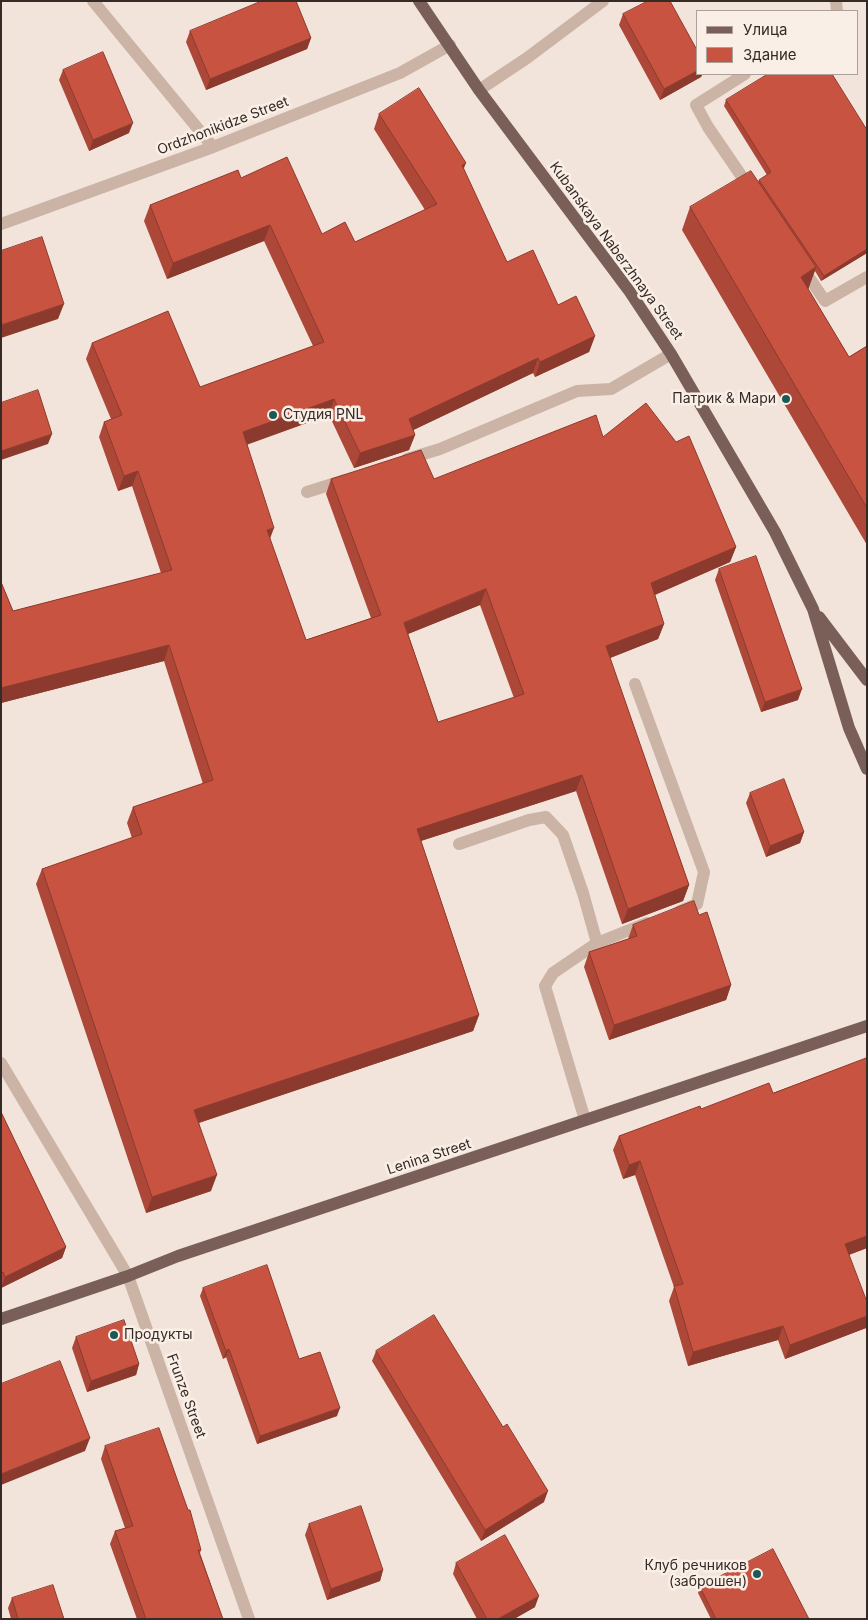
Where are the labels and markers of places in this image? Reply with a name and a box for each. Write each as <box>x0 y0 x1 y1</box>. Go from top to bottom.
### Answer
place label: Патрик & Мари <box>672 391 776 407</box>
marker: Патрик & Мари <box>780 393 792 405</box>
place label: Студия PNL <box>283 407 363 423</box>
marker: Студия PNL <box>267 409 279 421</box>
place label: Продукты <box>124 1327 193 1343</box>
marker: Продукты <box>108 1329 120 1341</box>
place label: Клуб речников (заброшен) <box>645 1558 747 1590</box>
marker: Клуб речников (заброшен) <box>751 1568 763 1580</box>

